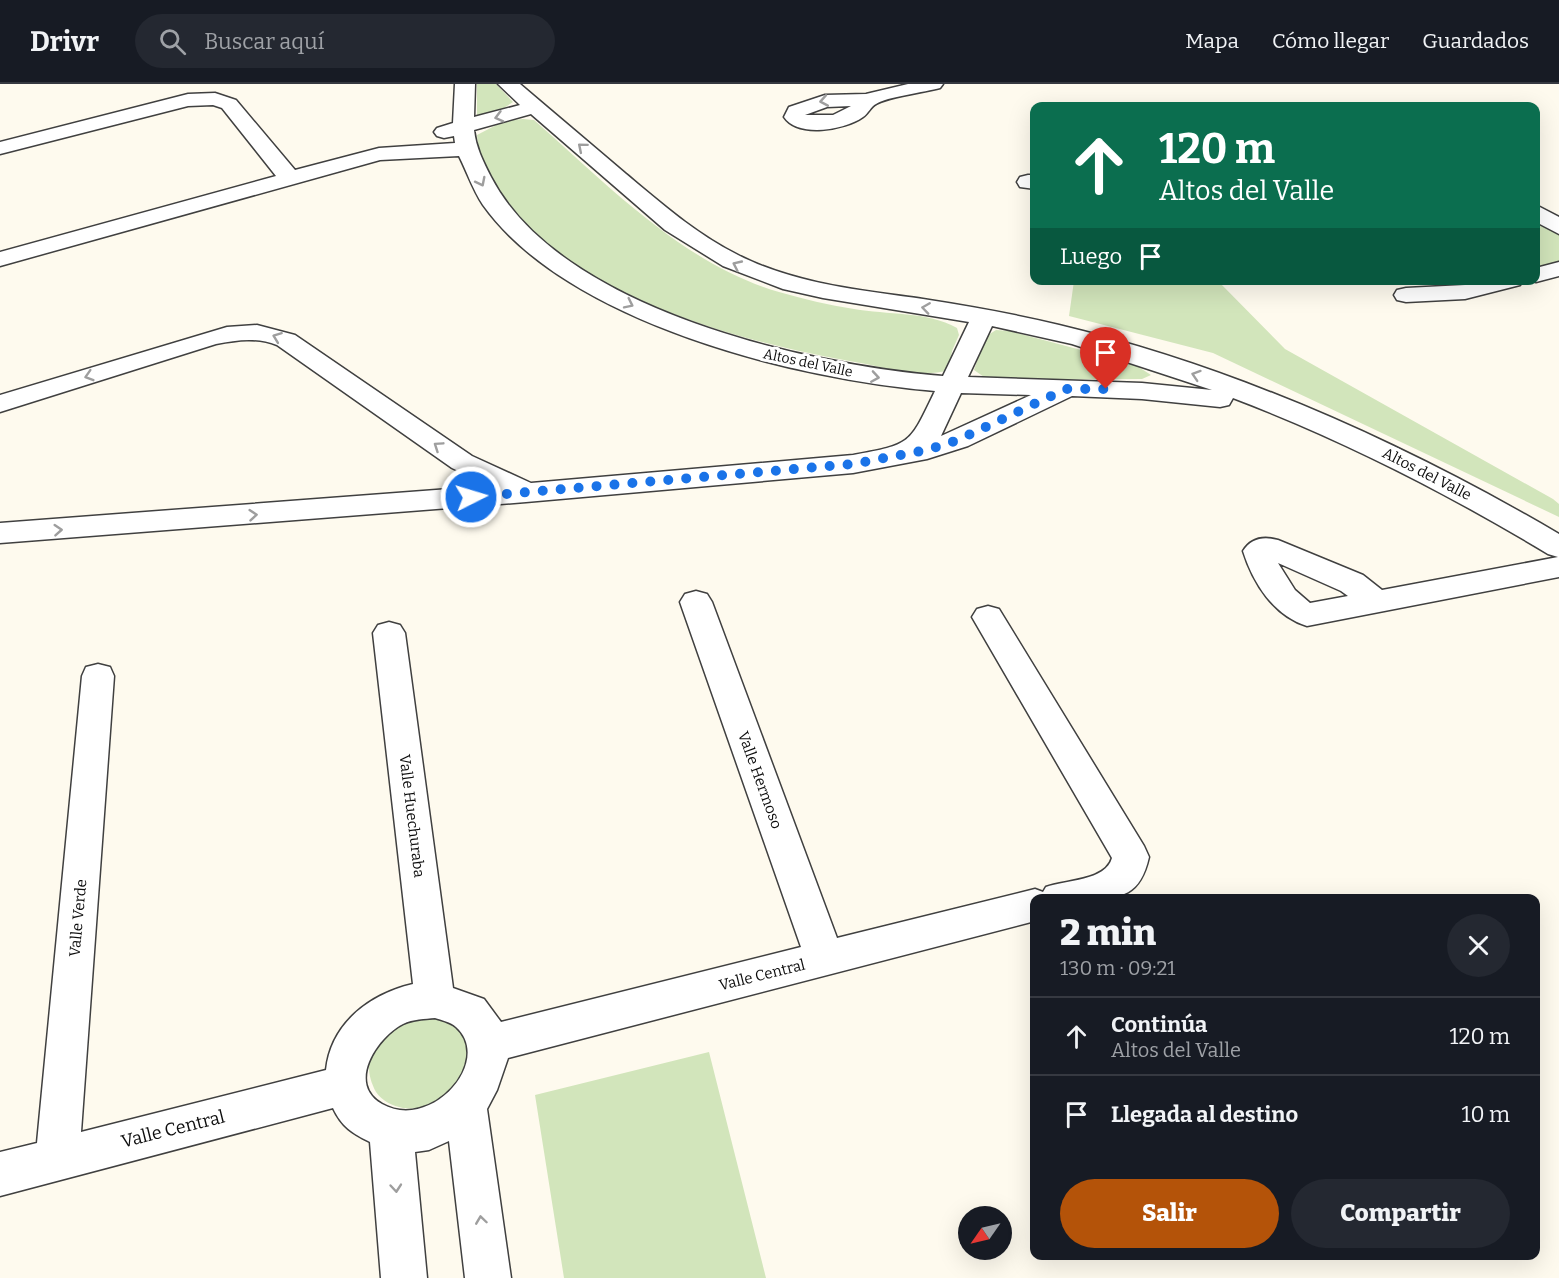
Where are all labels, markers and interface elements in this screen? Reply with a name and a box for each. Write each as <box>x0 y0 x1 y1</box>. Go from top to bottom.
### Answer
search box <box>135 14 555 68</box>
text: Drivr <box>30 25 99 58</box>
icon: search <box>156 25 189 58</box>
text: Buscar aquí <box>204 28 324 55</box>
text: Mapa <box>1185 28 1239 54</box>
text: Cómo llegar <box>1272 28 1389 54</box>
text: Guardados <box>1422 28 1529 54</box>
one-way arrow <box>820 95 829 107</box>
one-way arrow <box>494 110 505 122</box>
text: 120 m <box>1159 124 1275 174</box>
icon: ahead <box>1060 126 1138 204</box>
one-way arrow <box>578 144 589 155</box>
one-way arrow <box>474 175 485 186</box>
text: Altos del Valle <box>1159 175 1334 207</box>
icon: arrive <box>1134 240 1167 273</box>
text: Luego <box>1060 243 1122 270</box>
one-way arrow <box>732 260 743 272</box>
one-way arrow <box>622 297 633 308</box>
one-way arrow <box>922 302 932 315</box>
pin <box>1080 327 1131 389</box>
one-way arrow <box>272 331 283 344</box>
icon: arrive <box>1089 336 1122 369</box>
street label: Altos del Valle <box>762 345 854 381</box>
one-way arrow <box>84 369 95 382</box>
one-way arrow <box>871 370 880 382</box>
one-way arrow <box>1191 370 1202 382</box>
one-way arrow <box>434 441 444 453</box>
street label: Altos del Valle <box>1380 444 1474 504</box>
position arrow <box>439 465 503 529</box>
one-way arrow <box>248 509 257 522</box>
one-way arrow <box>54 523 63 536</box>
street label: Valle Hermoso <box>734 729 786 831</box>
street label: Valle Huechuraba <box>396 753 428 879</box>
street label: Valle Verde <box>66 878 90 958</box>
text: 2 min <box>1060 911 1156 955</box>
button: close <box>1447 914 1510 977</box>
street label: Valle Central <box>717 956 807 994</box>
text: 130 m · 09:21 <box>1060 956 1175 980</box>
text: Continúa <box>1111 1011 1207 1038</box>
icon: ahead <box>1060 1020 1093 1053</box>
text: 120 m <box>1450 1023 1510 1050</box>
text: Altos del Valle <box>1111 1038 1241 1062</box>
icon: arrive <box>1060 1098 1093 1131</box>
text: Llegada al destino <box>1111 1101 1298 1128</box>
text: 10 m <box>1462 1101 1510 1128</box>
street label: Valle Central <box>119 1106 227 1152</box>
button: Salir <box>1060 1179 1279 1248</box>
button: Compartir <box>1291 1179 1510 1248</box>
one-way arrow <box>389 1184 402 1193</box>
north arrow <box>958 1206 1012 1260</box>
map controls <box>958 1206 1012 1260</box>
one-way arrow <box>475 1215 487 1225</box>

